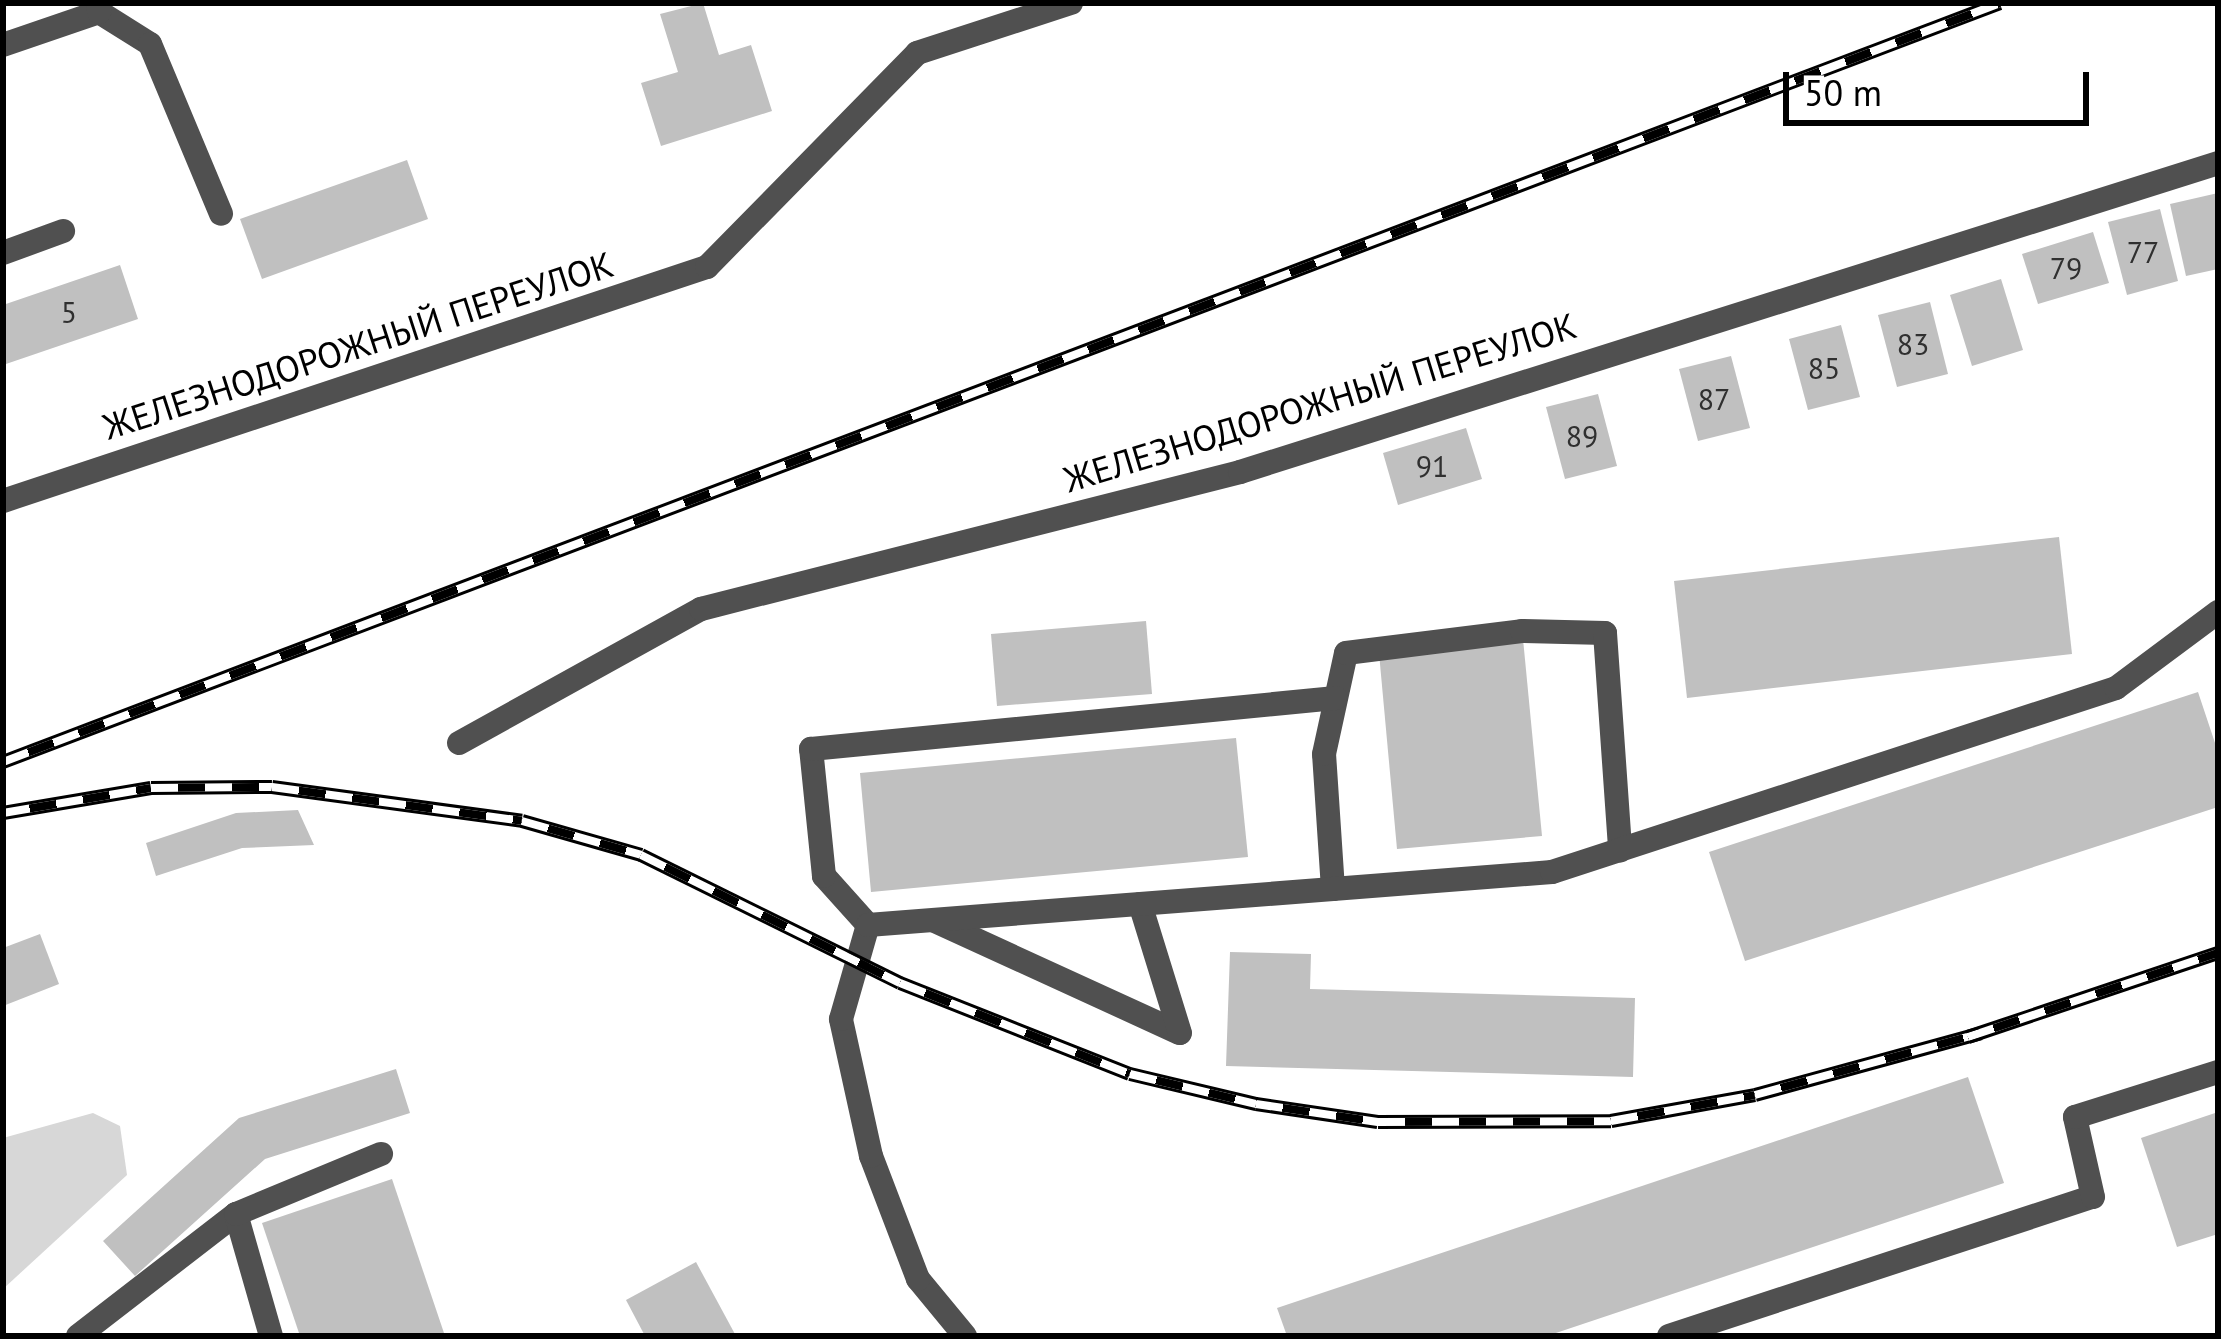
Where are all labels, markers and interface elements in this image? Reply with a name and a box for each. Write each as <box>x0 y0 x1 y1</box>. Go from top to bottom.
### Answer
scale bar <box>1789 48 2095 122</box>
text: 50 m <box>1804 69 1882 116</box>
house number: 77 <box>2127 234 2159 270</box>
street label: ЖЕЛЕЗНОДОРОЖНЫЙ ПЕРЕУЛОК <box>98 242 618 448</box>
house number: 79 <box>2050 250 2082 286</box>
house number: 5 <box>61 294 77 330</box>
street label: ЖЕЛЕЗНОДОРОЖНЫЙ ПЕРЕУЛОК <box>1058 303 1582 501</box>
house number: 83 <box>1897 326 1929 362</box>
house number: 85 <box>1808 350 1840 386</box>
house number: 87 <box>1698 381 1730 417</box>
house number: 89 <box>1566 418 1598 454</box>
house number: 91 <box>1416 448 1448 484</box>

